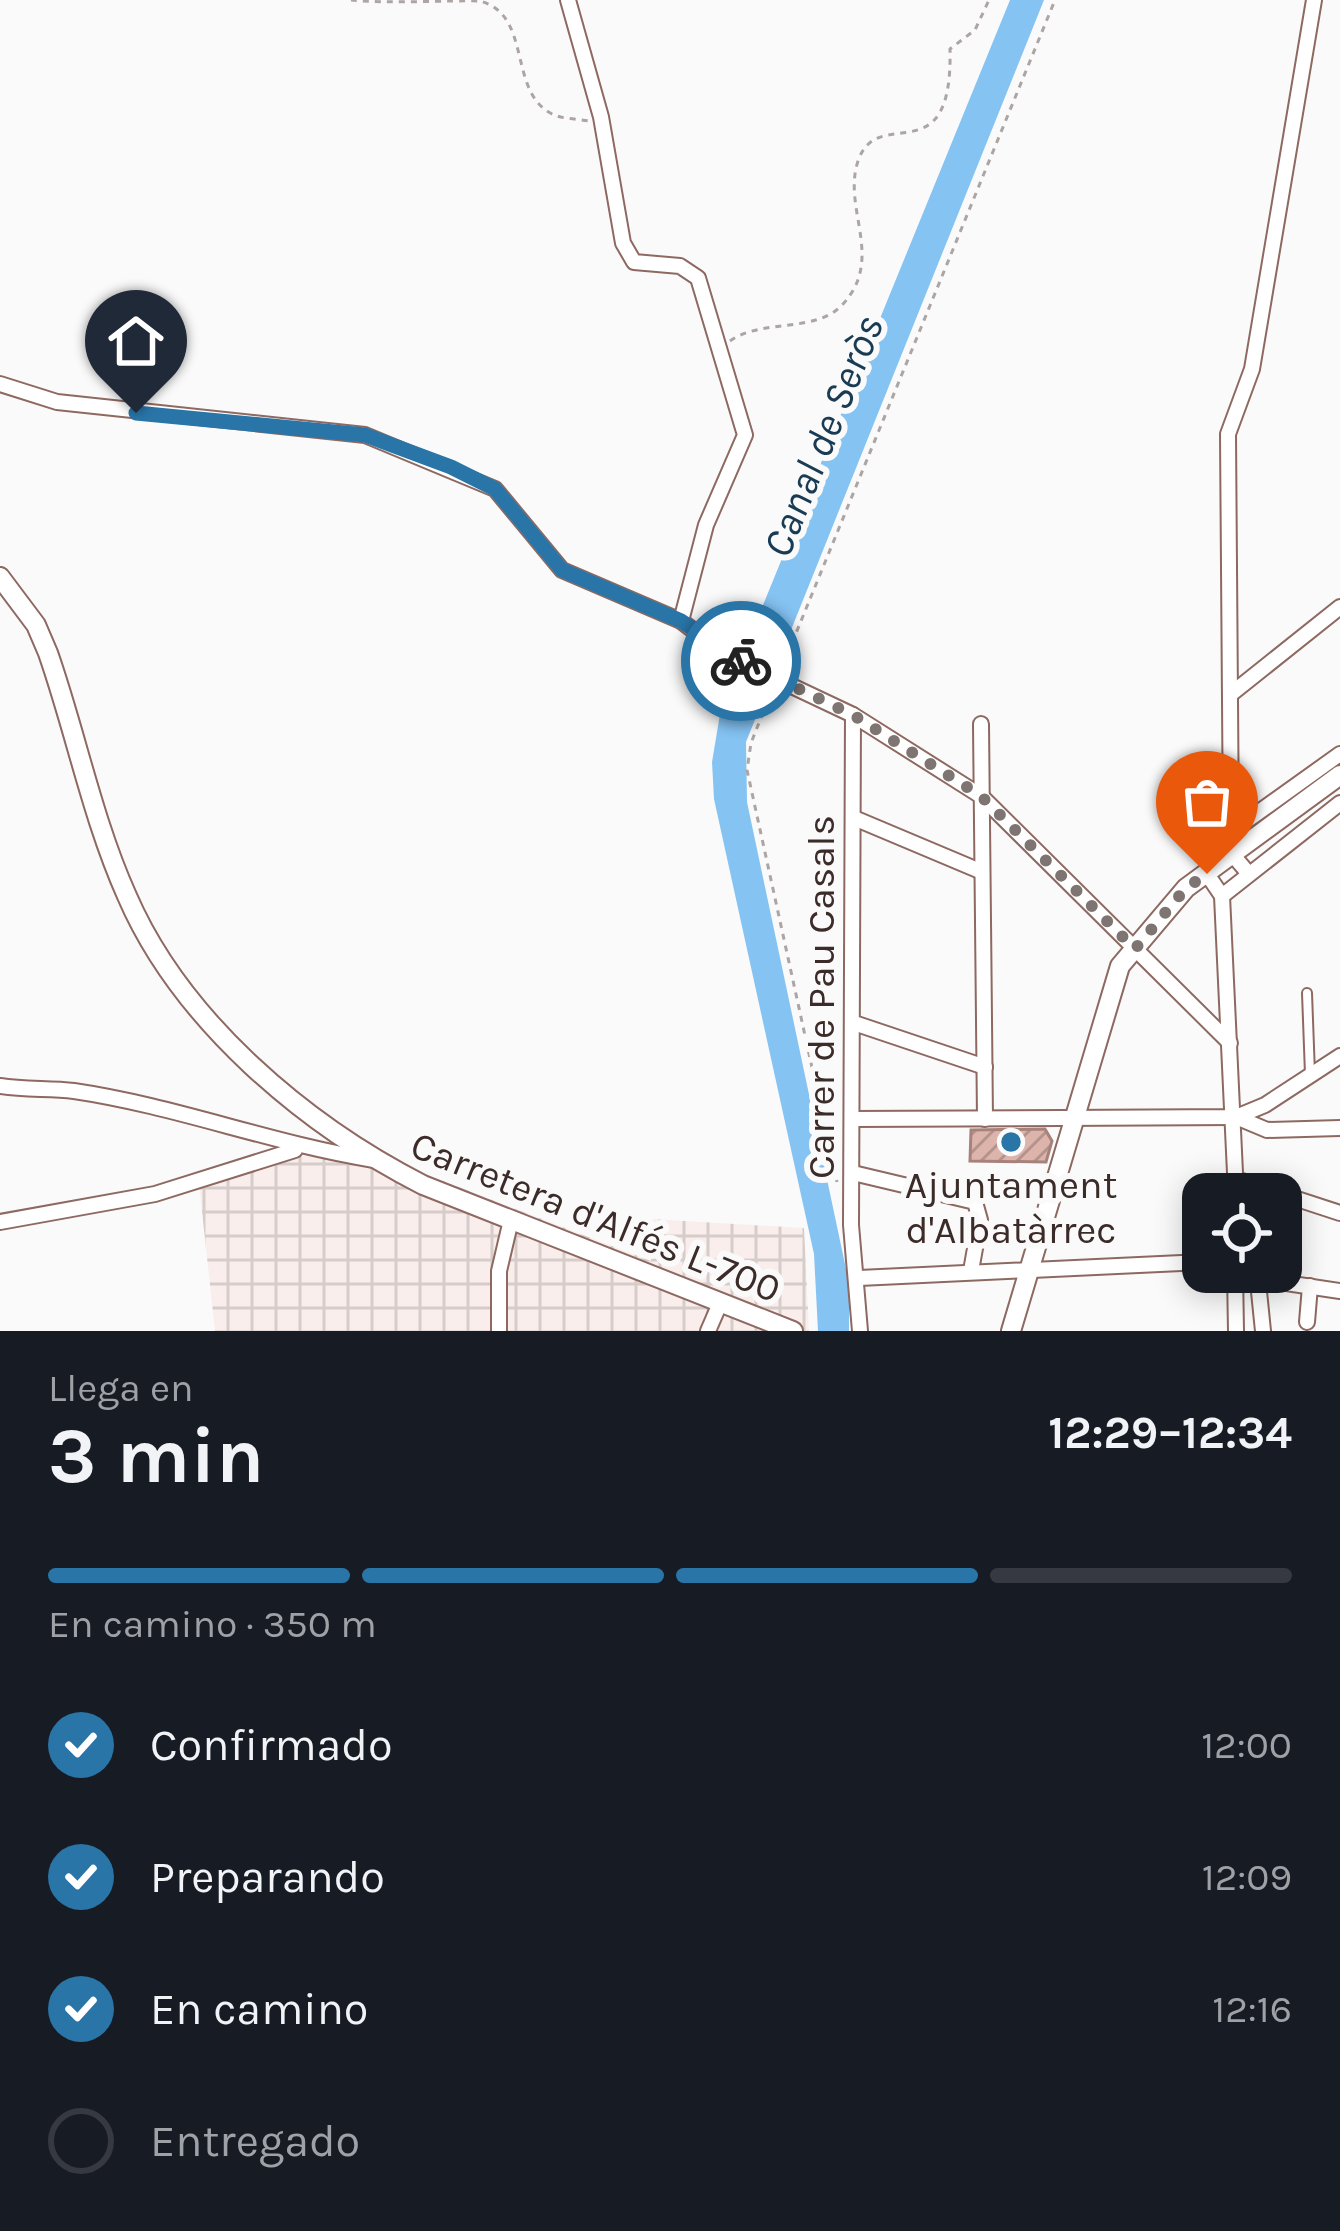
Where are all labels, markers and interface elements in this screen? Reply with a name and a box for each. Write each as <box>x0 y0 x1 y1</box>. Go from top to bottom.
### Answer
pin <box>85 290 187 413</box>
icon: home <box>103 308 169 374</box>
water label: Canal de Seròs <box>752 308 894 564</box>
courier <box>681 601 801 721</box>
icon: bike <box>708 628 774 694</box>
pin <box>1156 751 1258 874</box>
icon: bag <box>1174 769 1240 835</box>
street label: Carrer de Pau Casals <box>798 815 844 1179</box>
street label: Carretera d'Alfés L-700 <box>404 1122 787 1312</box>
marker: Ajuntament d'Albatàrrec <box>998 1129 1024 1155</box>
place label: Ajuntament d'Albatàrrec <box>905 1162 1117 1253</box>
map controls <box>1182 1173 1302 1293</box>
button: locate <box>1182 1173 1302 1293</box>
text: Llega en <box>48 1365 194 1411</box>
text: 12:29–12:34 <box>1048 1407 1292 1459</box>
text: 3 min <box>48 1410 264 1502</box>
text: En camino · 350 m <box>48 1601 377 1647</box>
icon: check <box>48 1712 114 1778</box>
text: Confirmado <box>150 1719 393 1771</box>
text: 12:00 <box>1201 1722 1292 1768</box>
icon: check <box>48 1844 114 1910</box>
text: Preparando <box>150 1851 385 1903</box>
text: 12:09 <box>1202 1854 1292 1900</box>
icon: check <box>48 1976 114 2042</box>
text: En camino <box>150 1983 368 2035</box>
text: 12:16 <box>1212 1986 1292 2032</box>
text: Entregado <box>150 2115 360 2167</box>

